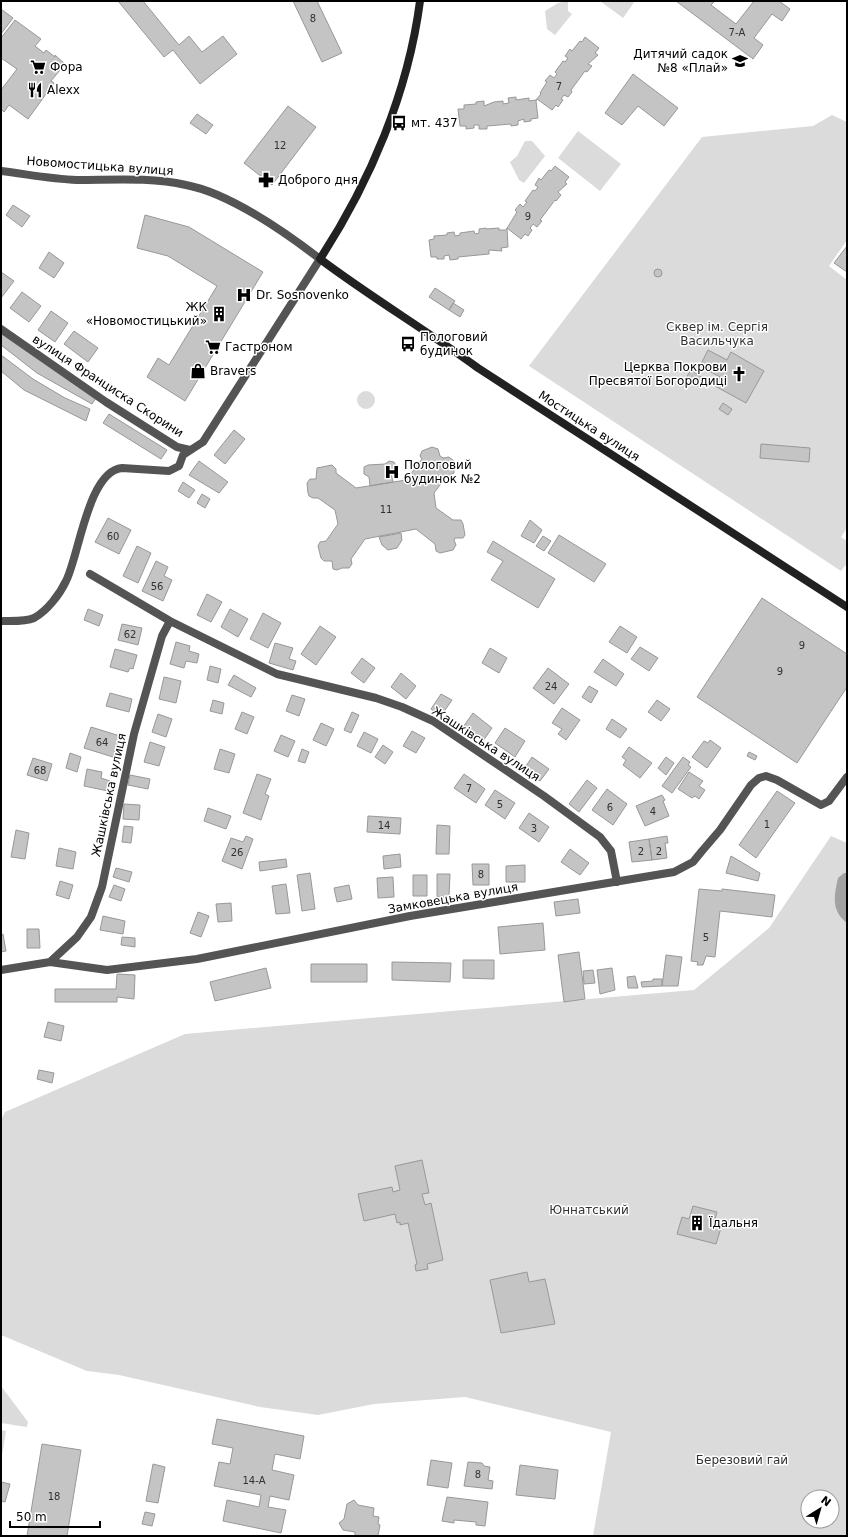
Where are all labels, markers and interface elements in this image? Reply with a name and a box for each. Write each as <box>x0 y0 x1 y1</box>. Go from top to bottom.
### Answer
house number: 8 <box>310 13 316 24</box>
house number: 7-А <box>729 27 746 38</box>
place label: Дитячий садок №8 «Плай» <box>633 47 728 75</box>
school or university icon: Дитячий садок №8 «Плай» <box>731 52 749 70</box>
supermarket icon: Фора <box>29 58 47 76</box>
place label: Фора <box>50 60 83 74</box>
restaurant icon: Alexx <box>26 81 44 99</box>
house number: 7 <box>556 81 562 92</box>
place label: Alexx <box>47 83 80 97</box>
bus stop icon: мт. 437 <box>390 114 408 132</box>
place label: мт. 437 <box>411 116 458 130</box>
house number: 12 <box>274 140 286 151</box>
street label: Новомостицька вулиця <box>26 154 174 178</box>
pharmacy icon: Доброго дня <box>257 171 275 189</box>
place label: Доброго дня <box>278 173 358 187</box>
house number: 9 <box>525 211 531 222</box>
hospital icon: Dr. Sosnovenko <box>235 286 253 304</box>
place label: Dr. Sosnovenko <box>256 288 349 302</box>
place label: ЖК «Новомостицький» <box>86 300 207 328</box>
building icon: ЖК «Новомостицький» <box>210 305 228 323</box>
park label: Сквер ім. Сергія Васильчука <box>666 320 768 348</box>
place label: Пологовий будинок <box>420 330 488 358</box>
street label: вулиця Франциска Скорини <box>30 332 186 440</box>
bus stop icon: Пологовий будинок <box>399 335 417 353</box>
supermarket icon: Гастроном <box>204 338 222 356</box>
place label: Гастроном <box>225 340 292 354</box>
place label: Церква Покрови Пресвятої Богородиці <box>589 360 727 388</box>
shop icon: Bravers <box>189 362 207 380</box>
place label: Bravers <box>210 364 256 378</box>
church icon: Церква Покрови Пресвятої Богородиці <box>730 365 748 383</box>
street label: Мостицька вулиця <box>536 388 642 464</box>
place label: Пологовий будинок №2 <box>404 458 481 486</box>
hospital icon: Пологовий будинок №2 <box>383 463 401 481</box>
house number: 11 <box>380 504 392 515</box>
house number: 60 <box>107 531 119 542</box>
house number: 56 <box>151 581 163 592</box>
house number: 62 <box>124 629 136 640</box>
house number: 9 <box>799 640 805 651</box>
house number: 9 <box>777 666 783 677</box>
house number: 24 <box>545 681 557 692</box>
street label: Жашківська вулиця <box>429 704 543 784</box>
street label: Жашківська вулиця <box>89 732 129 858</box>
house number: 64 <box>96 737 108 748</box>
house number: 68 <box>34 765 46 776</box>
house number: 7 <box>466 783 472 794</box>
house number: 5 <box>497 799 503 810</box>
house number: 6 <box>607 802 613 813</box>
house number: 4 <box>650 806 656 817</box>
house number: 1 <box>764 819 770 830</box>
house number: 14 <box>378 820 390 831</box>
house number: 3 <box>531 823 537 834</box>
house number: 2 <box>638 846 644 857</box>
house number: 2 <box>656 846 662 857</box>
house number: 26 <box>231 847 243 858</box>
house number: 8 <box>478 869 484 880</box>
street label: Замковецька вулиця <box>387 880 519 916</box>
house number: 5 <box>703 932 709 943</box>
park label: Юннатський <box>549 1203 629 1217</box>
building icon: Їдальня <box>688 1214 706 1232</box>
place label: Їдальня <box>709 1215 758 1230</box>
park label: Березовий гай <box>696 1453 788 1467</box>
house number: 8 <box>475 1469 481 1480</box>
house number: 14-А <box>242 1475 266 1486</box>
north arrow <box>800 1489 840 1529</box>
house number: 18 <box>48 1491 60 1502</box>
text: N <box>818 1493 833 1509</box>
scale bar <box>10 1503 100 1529</box>
text: 50 m <box>16 1510 47 1524</box>

